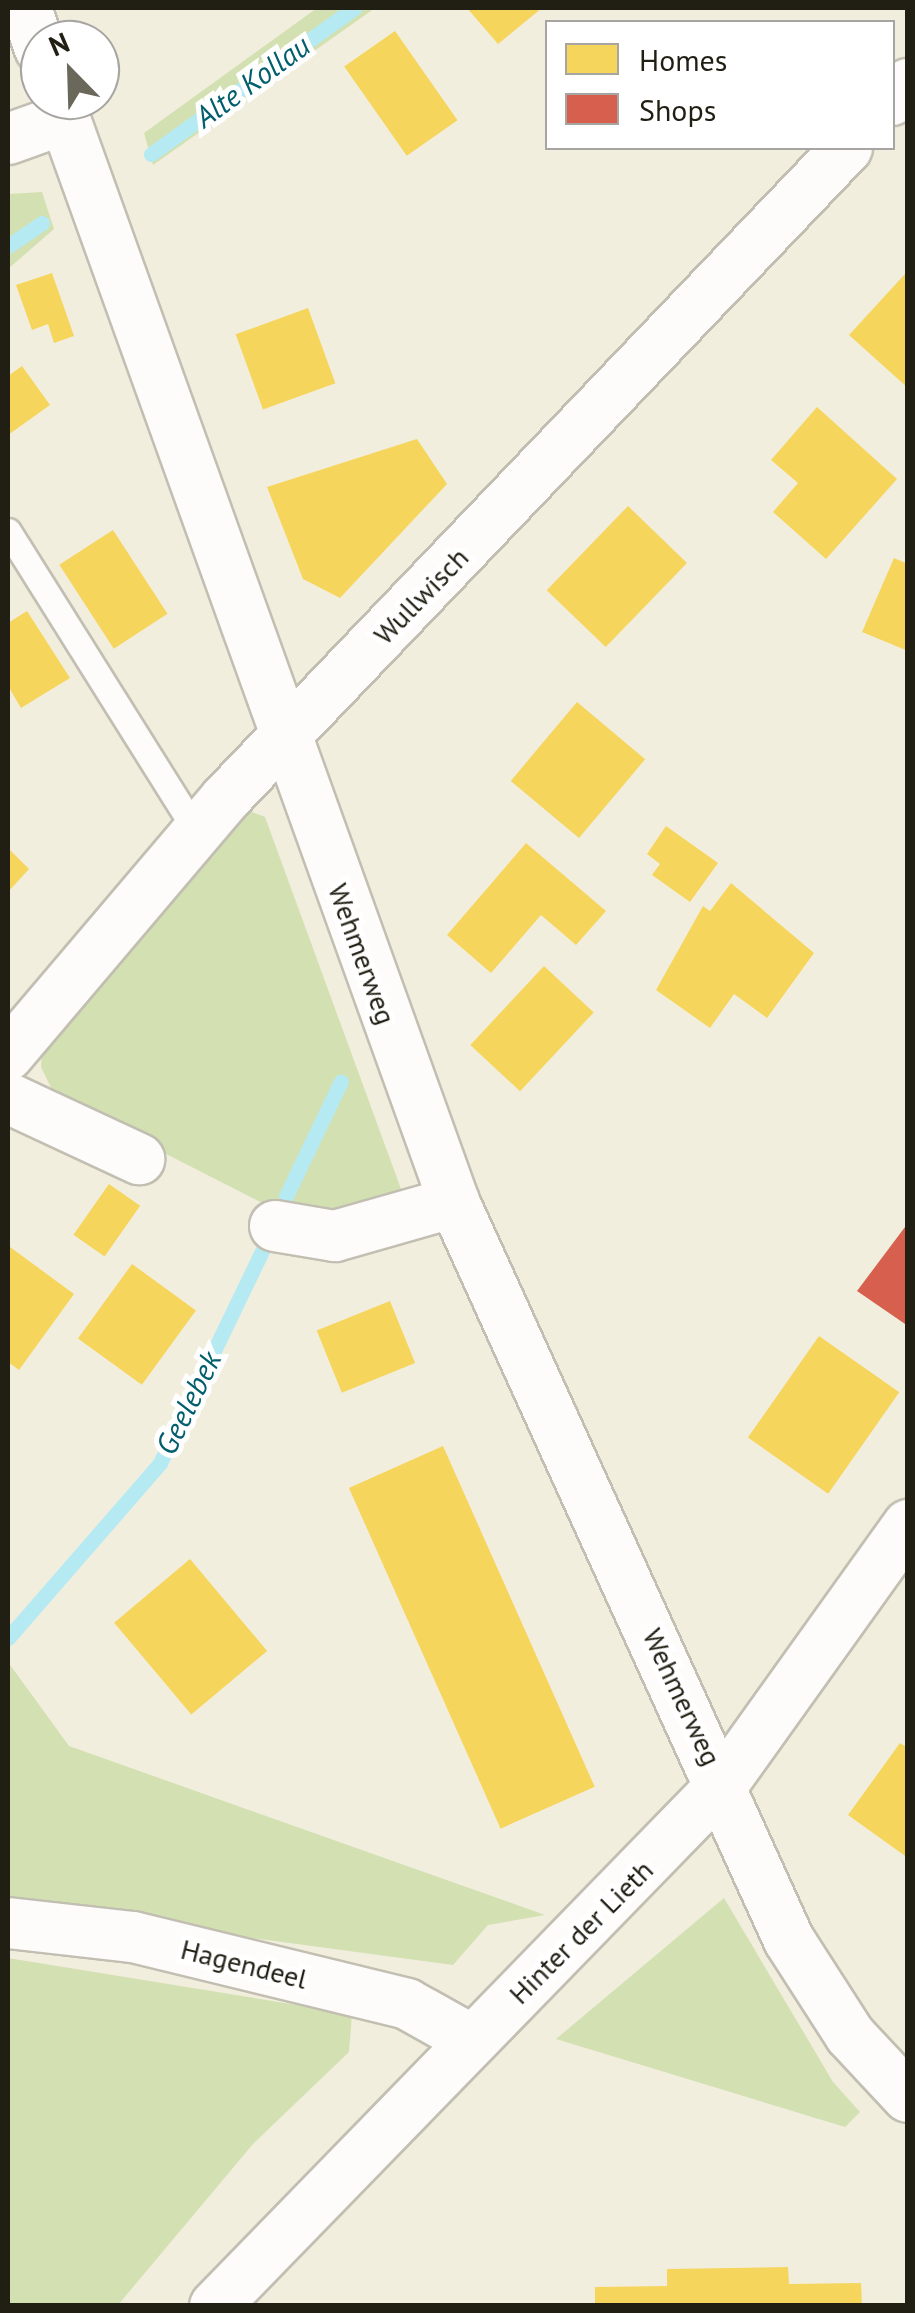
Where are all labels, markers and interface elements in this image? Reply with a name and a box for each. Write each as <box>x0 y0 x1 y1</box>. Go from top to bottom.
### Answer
north arrow <box>20 20 120 120</box>
legend <box>545 20 895 150</box>
text: N <box>43 23 75 64</box>
water label: Alte Kollau <box>187 27 317 135</box>
text: Homes <box>639 40 727 79</box>
text: Shops <box>639 90 716 129</box>
street label: Wullwisch <box>367 541 475 651</box>
street label: Wehmerweg <box>321 879 403 1029</box>
water label: Geelebek <box>148 1346 228 1460</box>
street label: Wehmerweg <box>636 1623 728 1771</box>
street label: Hinter der Lieth <box>502 1853 660 2011</box>
street label: Hagendeel <box>178 1932 310 1996</box>

